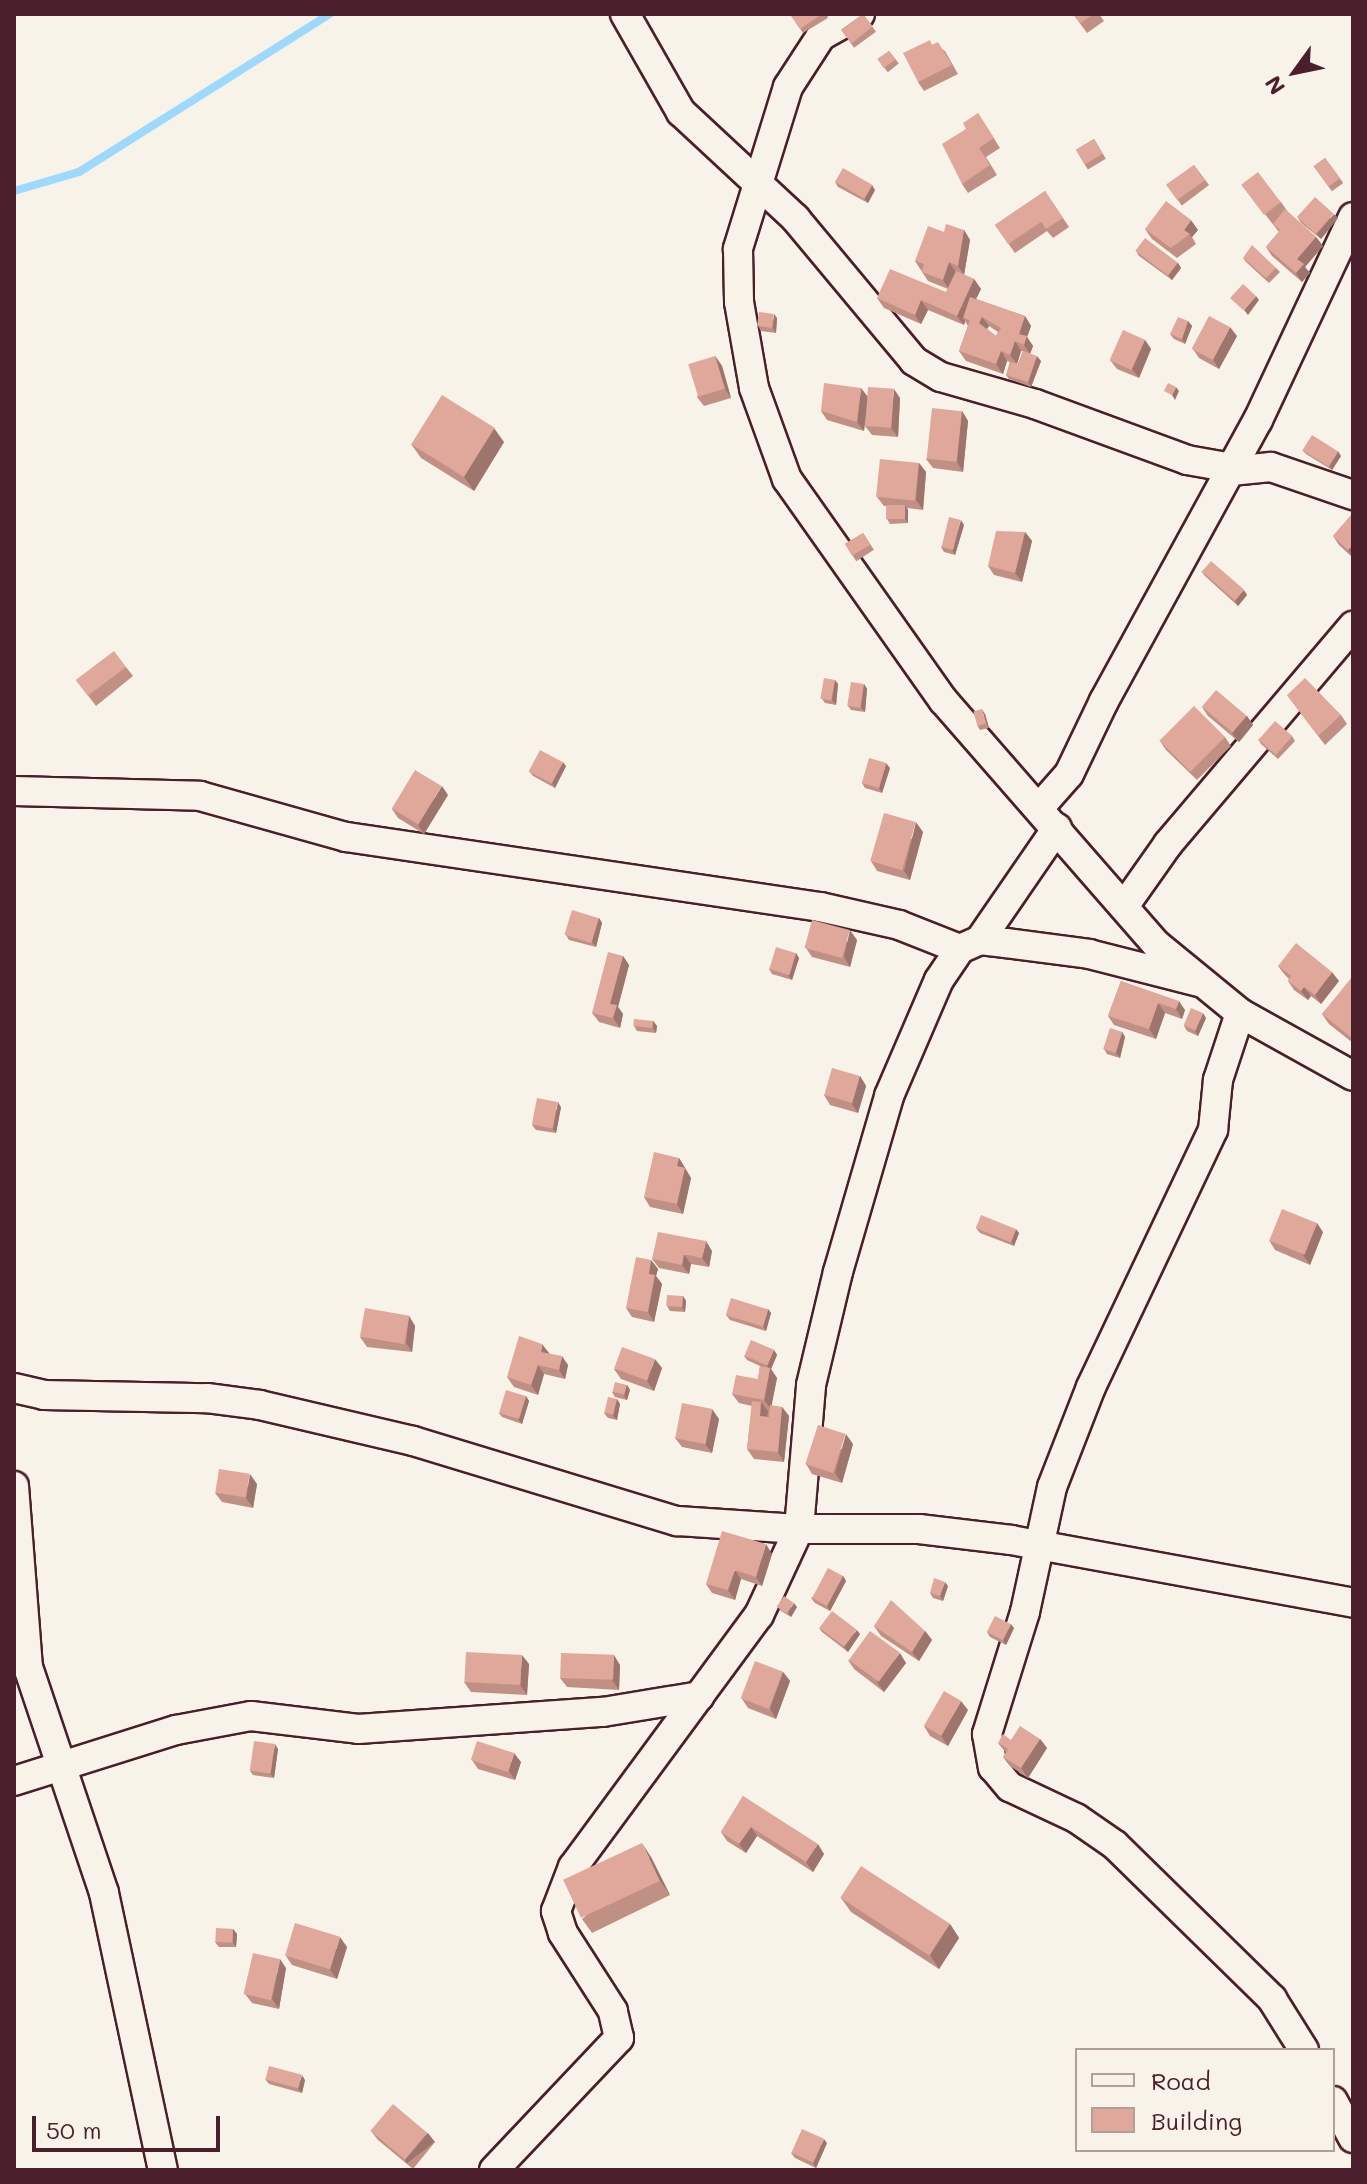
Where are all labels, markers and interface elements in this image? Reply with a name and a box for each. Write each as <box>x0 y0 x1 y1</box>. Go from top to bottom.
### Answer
north arrow <box>1255 32 1335 112</box>
text: N <box>1258 70 1291 100</box>
legend <box>1075 2048 1335 2152</box>
text: Road <box>1151 2065 1211 2096</box>
scale bar <box>36 2100 224 2150</box>
text: Building <box>1151 2105 1242 2136</box>
text: 50 m <box>46 2114 102 2145</box>

